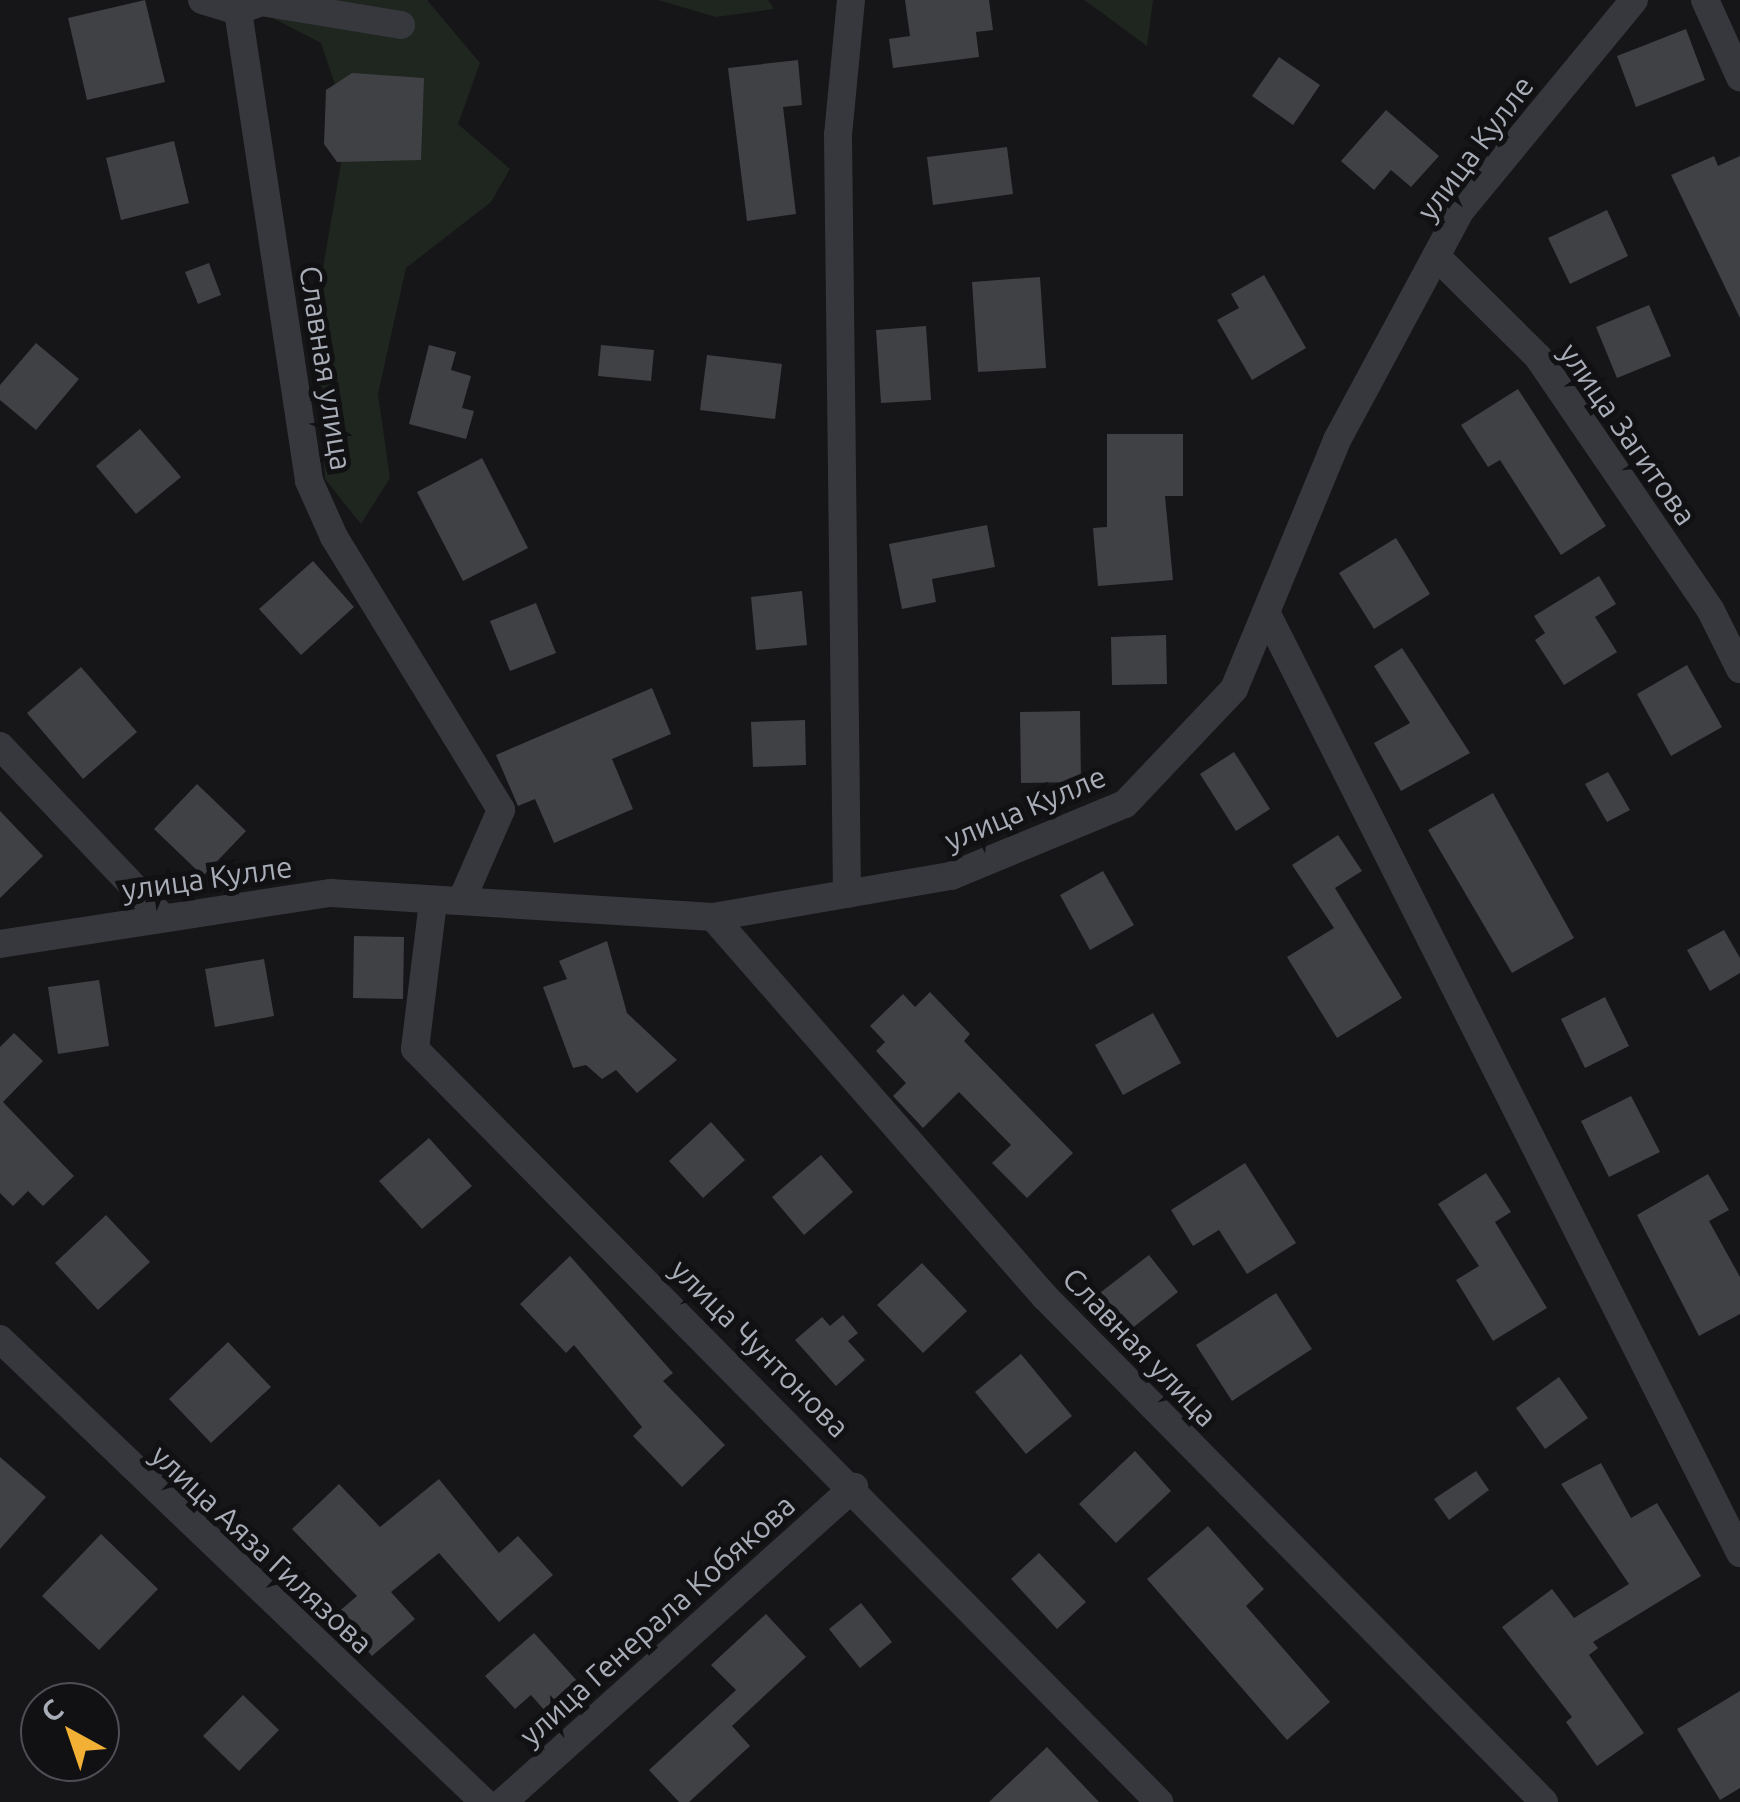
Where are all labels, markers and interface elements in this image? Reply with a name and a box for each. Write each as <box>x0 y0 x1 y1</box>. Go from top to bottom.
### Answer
street label: улица Кулле <box>1409 69 1541 227</box>
street label: Славная улица <box>292 263 360 473</box>
street label: улица Загитова <box>1552 336 1704 532</box>
street label: улица Кулле <box>939 758 1111 858</box>
street label: улица Кулле <box>119 848 295 908</box>
street label: улица Чунтонова <box>663 1251 857 1445</box>
street label: Славная улица <box>1055 1260 1225 1434</box>
street label: улица Аяза Гилязова <box>144 1437 380 1661</box>
street label: улица Генерала Кобякова <box>512 1487 802 1753</box>
north arrow <box>20 1682 120 1782</box>
text: С <box>35 1693 69 1728</box>

